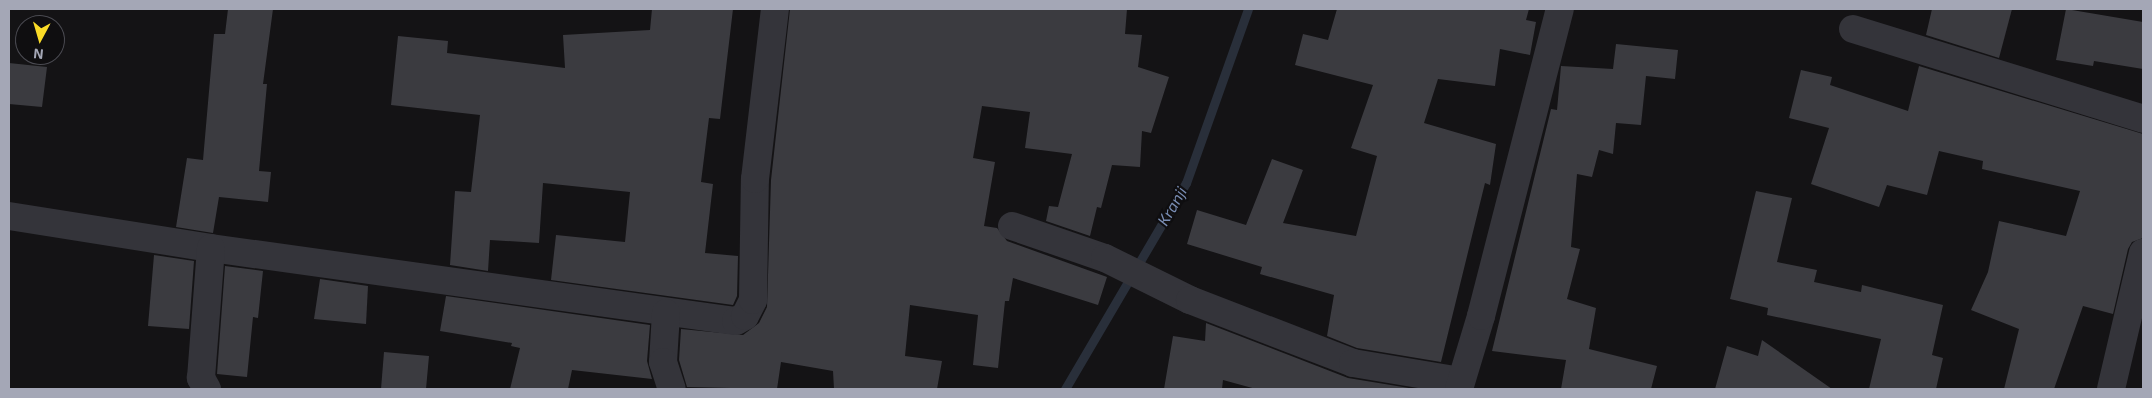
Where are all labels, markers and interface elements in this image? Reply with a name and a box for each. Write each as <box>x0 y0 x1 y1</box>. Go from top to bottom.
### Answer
north arrow <box>15 15 65 65</box>
text: N <box>33 45 44 63</box>
water label: Kranji <box>1153 183 1191 229</box>

